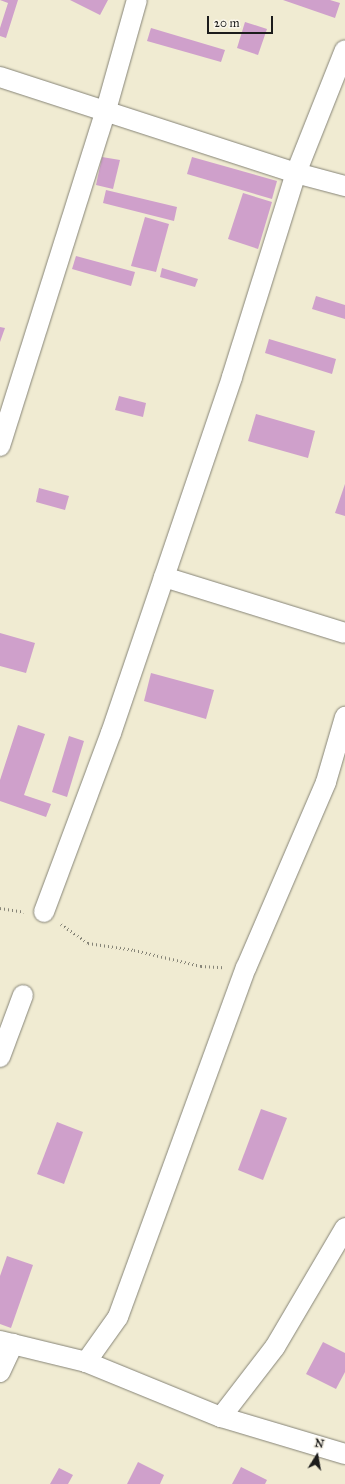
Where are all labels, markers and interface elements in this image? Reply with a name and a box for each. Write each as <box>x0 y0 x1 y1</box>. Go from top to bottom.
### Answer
scale bar <box>209 8 275 34</box>
text: 20 m <box>214 16 240 30</box>
north arrow <box>297 1436 337 1476</box>
text: N <box>314 1436 325 1451</box>

